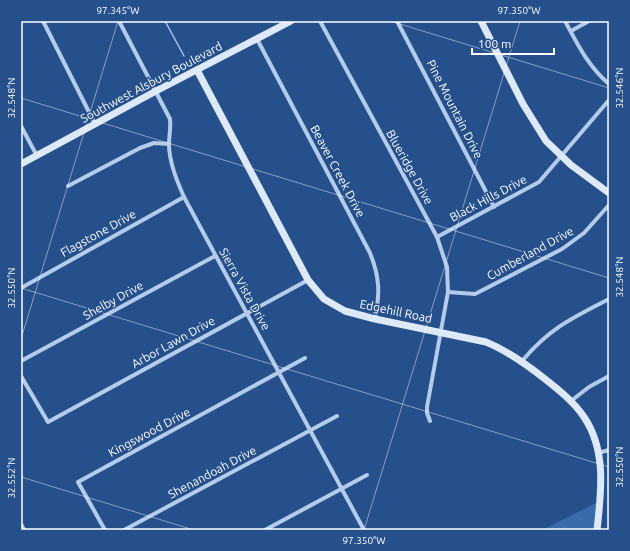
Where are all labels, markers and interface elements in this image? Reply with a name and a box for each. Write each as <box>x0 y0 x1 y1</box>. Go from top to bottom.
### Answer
text: 97.345°W <box>96 5 140 16</box>
text: 97.350°W <box>497 5 541 16</box>
scale bar <box>472 30 554 56</box>
text: 100 m <box>478 37 511 50</box>
street label: Southwest Alsbury Boulevard <box>78 39 224 125</box>
street label: Pine Mountain Drive <box>424 57 486 161</box>
text: 32.546°N <box>614 67 625 109</box>
text: 32.548°N <box>6 77 17 119</box>
street label: Beaver Creek Drive <box>308 123 368 219</box>
street label: Blueridge Drive <box>384 127 436 207</box>
street label: Black Hills Drive <box>447 172 529 224</box>
street label: Flagstone Drive <box>58 207 138 259</box>
street label: Cumberland Drive <box>484 224 576 282</box>
street label: Sierra Vista Drive <box>217 246 273 332</box>
text: 32.548°N <box>614 256 625 298</box>
text: 32.550°N <box>6 267 17 309</box>
street label: Shelby Drive <box>81 278 145 322</box>
street label: Edgehill Road <box>359 297 433 325</box>
street label: Arbor Lawn Drive <box>129 314 217 370</box>
street label: Kingswood Drive <box>106 405 192 459</box>
street label: Shenandoah Drive <box>166 443 258 501</box>
text: 32.550°N <box>614 446 625 488</box>
text: 32.552°N <box>6 457 17 499</box>
text: 97.350°W <box>342 535 386 546</box>

